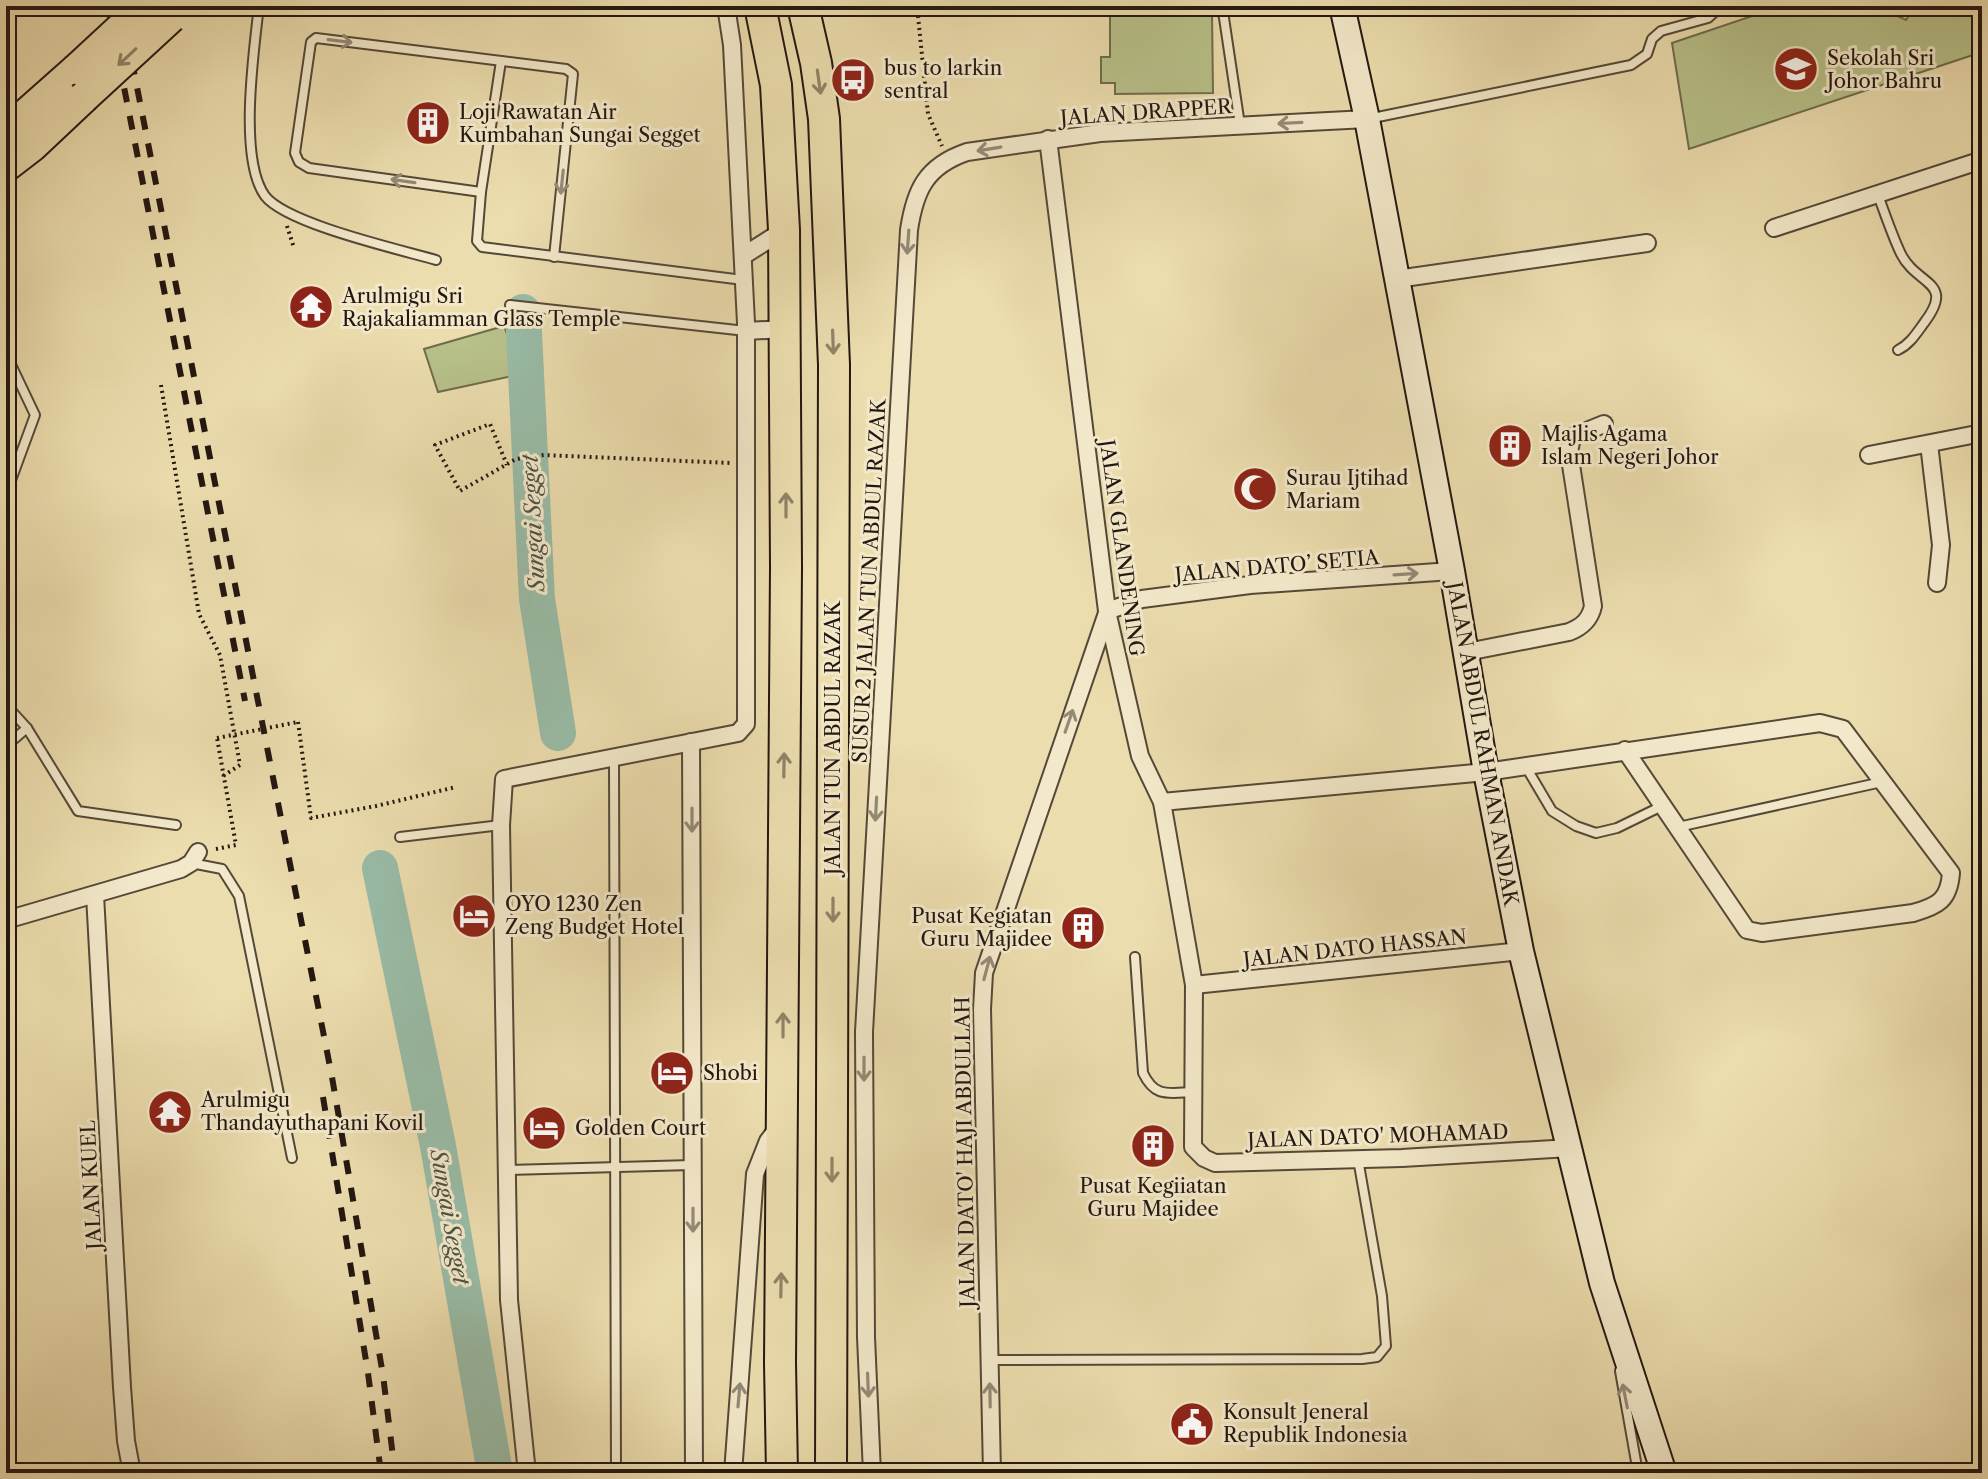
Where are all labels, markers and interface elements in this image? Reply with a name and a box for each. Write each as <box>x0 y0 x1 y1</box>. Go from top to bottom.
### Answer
one-way arrow <box>327 33 353 48</box>
school or university icon: Sekolah Sri Johor Bahru <box>1772 45 1820 93</box>
place label: Sekolah Sri Johor Bahru <box>1824 46 1942 93</box>
one-way arrow <box>117 48 137 67</box>
bus stop icon: bus to larkin sentral <box>829 56 877 104</box>
place label: bus to larkin sentral <box>884 56 1003 103</box>
one-way arrow <box>812 69 827 94</box>
street label: JALAN DRAPPER <box>1057 94 1234 130</box>
building icon: Loji Rawatan Air Kumbahan Sungai Segget <box>404 99 452 147</box>
place label: Loji Rawatan Air Kumbahan Sungai Segget <box>459 100 701 147</box>
one-way arrow <box>1277 116 1304 131</box>
one-way arrow <box>976 142 1002 157</box>
one-way arrow <box>554 168 569 195</box>
one-way arrow <box>391 173 417 188</box>
one-way arrow <box>900 228 915 255</box>
temple icon: Arulmigu Sri Rajakaliamman Glass Temple <box>287 283 335 331</box>
place label: Arulmigu Sri Rajakaliamman Glass Temple <box>341 284 621 331</box>
one-way arrow <box>825 328 840 355</box>
street label: SUSUR 2 JALAN TUN ABDUL RAZAK <box>847 397 891 764</box>
building icon: Majlis Agama Islam Negeri Johor <box>1486 422 1534 470</box>
place label: Majlis Agama Islam Negeri Johor <box>1541 422 1719 469</box>
street label: JALAN GLANDENING <box>1094 435 1149 658</box>
water label: Sungai Segget <box>516 453 551 594</box>
mosque icon: Surau Ijtihad Mariam <box>1231 465 1279 513</box>
place label: Surau Ijtihad Mariam <box>1286 466 1408 513</box>
one-way arrow <box>778 492 794 519</box>
street label: JALAN DATO’ SETIA <box>1171 545 1381 587</box>
one-way arrow <box>1392 566 1419 581</box>
street label: JALAN ABDUL RAHMAN ANDAK <box>1442 577 1524 909</box>
street label: JALAN TUN ABDUL RAZAK <box>821 600 845 878</box>
one-way arrow <box>1062 709 1077 734</box>
one-way arrow <box>777 752 792 779</box>
one-way arrow <box>868 795 883 822</box>
one-way arrow <box>684 806 700 833</box>
hotel icon: OYO 1230 Zen Zeng Budget Hotel <box>450 892 498 940</box>
place label: OYO 1230 Zen Zeng Budget Hotel <box>505 892 684 939</box>
one-way arrow <box>825 896 841 923</box>
place label: Pusat Kegiatan Guru Majidee <box>911 904 1052 951</box>
building icon: Pusat Kegiatan Guru Majidee <box>1059 904 1107 952</box>
street label: JALAN DATO HASSAN <box>1239 924 1468 972</box>
one-way arrow <box>980 955 995 981</box>
street label: JALAN DATO' HAJI ABDULLAH <box>950 996 980 1311</box>
one-way arrow <box>775 1012 791 1039</box>
hotel icon: Shobi <box>648 1049 696 1097</box>
one-way arrow <box>856 1055 872 1082</box>
place label: Shobi <box>703 1061 758 1085</box>
temple icon: Arulmigu Thandayuthapani Kovil <box>146 1088 194 1136</box>
place label: Arulmigu Thandayuthapani Kovil <box>200 1088 424 1135</box>
hotel icon: Golden Court <box>520 1104 568 1152</box>
place label: Golden Court <box>575 1116 706 1140</box>
street label: JALAN DATO' MOHAMAD <box>1244 1119 1509 1153</box>
street label: JALAN KUEL <box>76 1120 107 1253</box>
building icon: Pusat Kegiiatan Guru Majidee <box>1129 1122 1177 1170</box>
water label: Sungai Segget <box>424 1145 475 1288</box>
one-way arrow <box>824 1156 840 1183</box>
place label: Pusat Kegiiatan Guru Majidee <box>1080 1174 1227 1221</box>
one-way arrow <box>685 1206 701 1233</box>
one-way arrow <box>773 1272 789 1299</box>
one-way arrow <box>860 1371 875 1398</box>
one-way arrow <box>732 1382 747 1409</box>
one-way arrow <box>983 1382 998 1409</box>
one-way arrow <box>1616 1384 1631 1409</box>
public building icon: Konsult Jeneral Republik Indonesia <box>1168 1400 1216 1448</box>
place label: Konsult Jeneral Republik Indonesia <box>1223 1400 1408 1447</box>

